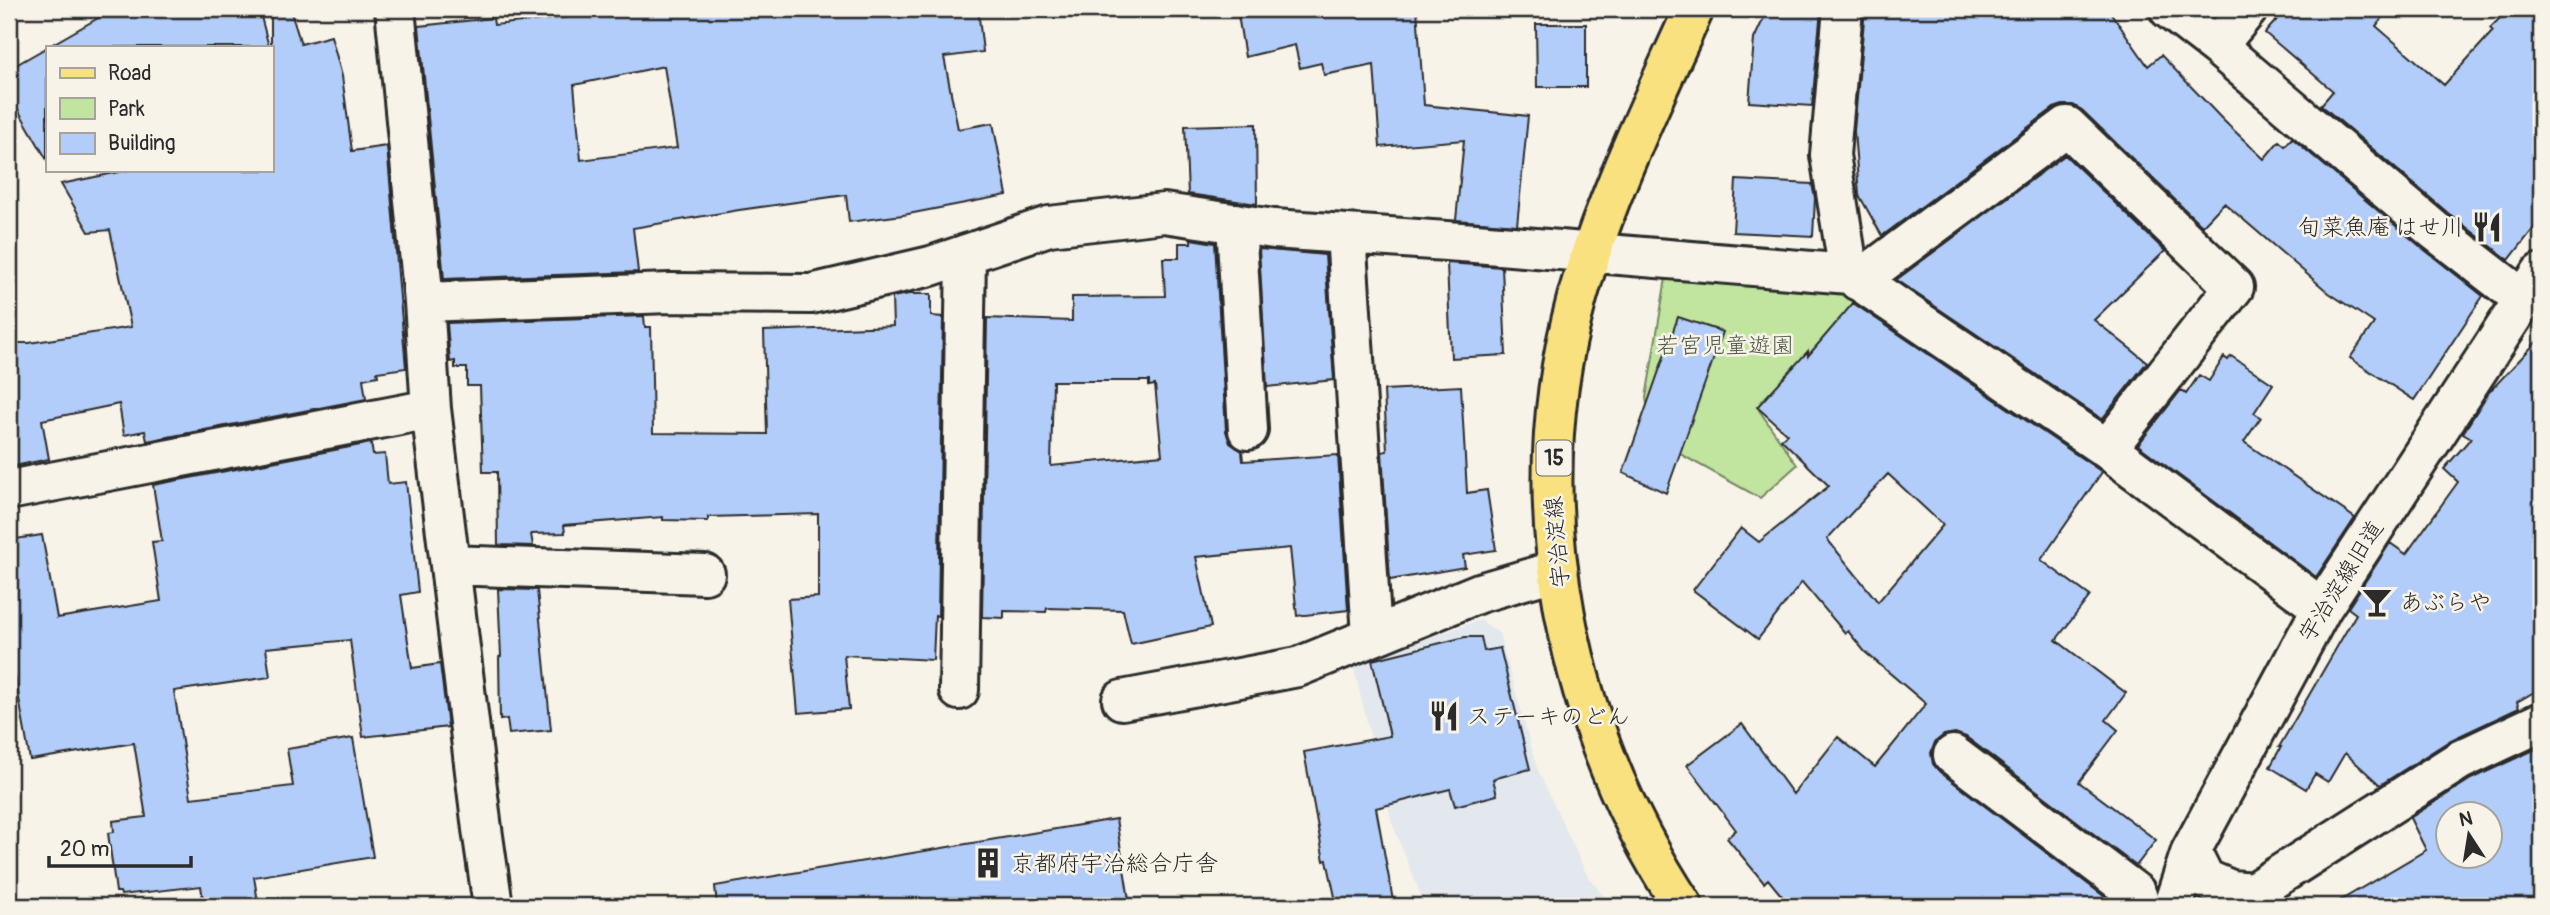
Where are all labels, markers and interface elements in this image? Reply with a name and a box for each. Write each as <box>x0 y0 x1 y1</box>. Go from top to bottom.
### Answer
legend <box>46 46 273 172</box>
text: Road <box>108 60 152 87</box>
text: Park <box>108 96 145 123</box>
text: Building <box>108 130 175 157</box>
restaurant icon: 旬菜魚庵 はせ川 <box>2470 210 2504 244</box>
place label: 旬菜魚庵 はせ川 <box>2298 213 2464 242</box>
park label: 若宮児童遊園 <box>1656 331 1794 360</box>
road number: 15 <box>1536 440 1572 476</box>
street label: 宇治淀線 <box>1539 495 1575 589</box>
street label: 宇治淀線旧道 <box>2292 515 2390 647</box>
bar icon: あぶらや <box>2360 585 2394 619</box>
place label: あぶらや <box>2400 588 2492 617</box>
restaurant icon: ステーキのどん <box>1427 699 1461 733</box>
place label: ステーキのどん <box>1467 702 1630 731</box>
north arrow <box>2434 800 2504 870</box>
text: N <box>2457 806 2475 832</box>
scale bar <box>49 824 191 868</box>
text: 20 m <box>60 836 109 863</box>
building icon: 京都府宇治総合庁舎 <box>971 846 1005 880</box>
place label: 京都府宇治総合庁舎 <box>1011 849 1218 878</box>

